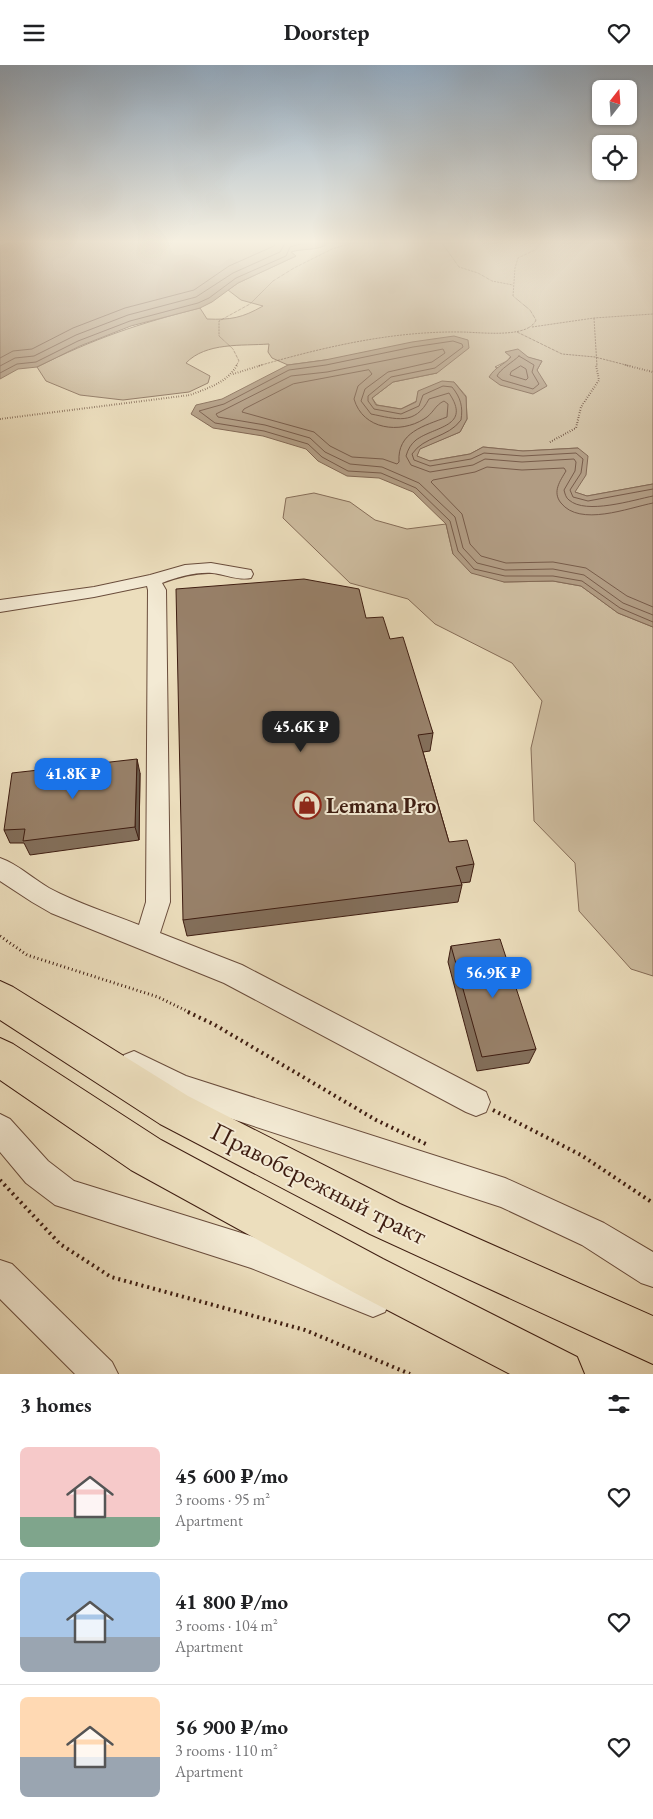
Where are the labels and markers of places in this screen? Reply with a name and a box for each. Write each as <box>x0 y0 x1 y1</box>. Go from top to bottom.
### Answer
pin: 45.6K ₽ <box>255 711 347 753</box>
pin: 41.8K ₽ <box>27 757 119 800</box>
shop icon: Lemana Pro <box>292 790 322 820</box>
place label: Lemana Pro <box>326 791 436 820</box>
pin: 56.9K ₽ <box>447 957 539 999</box>

